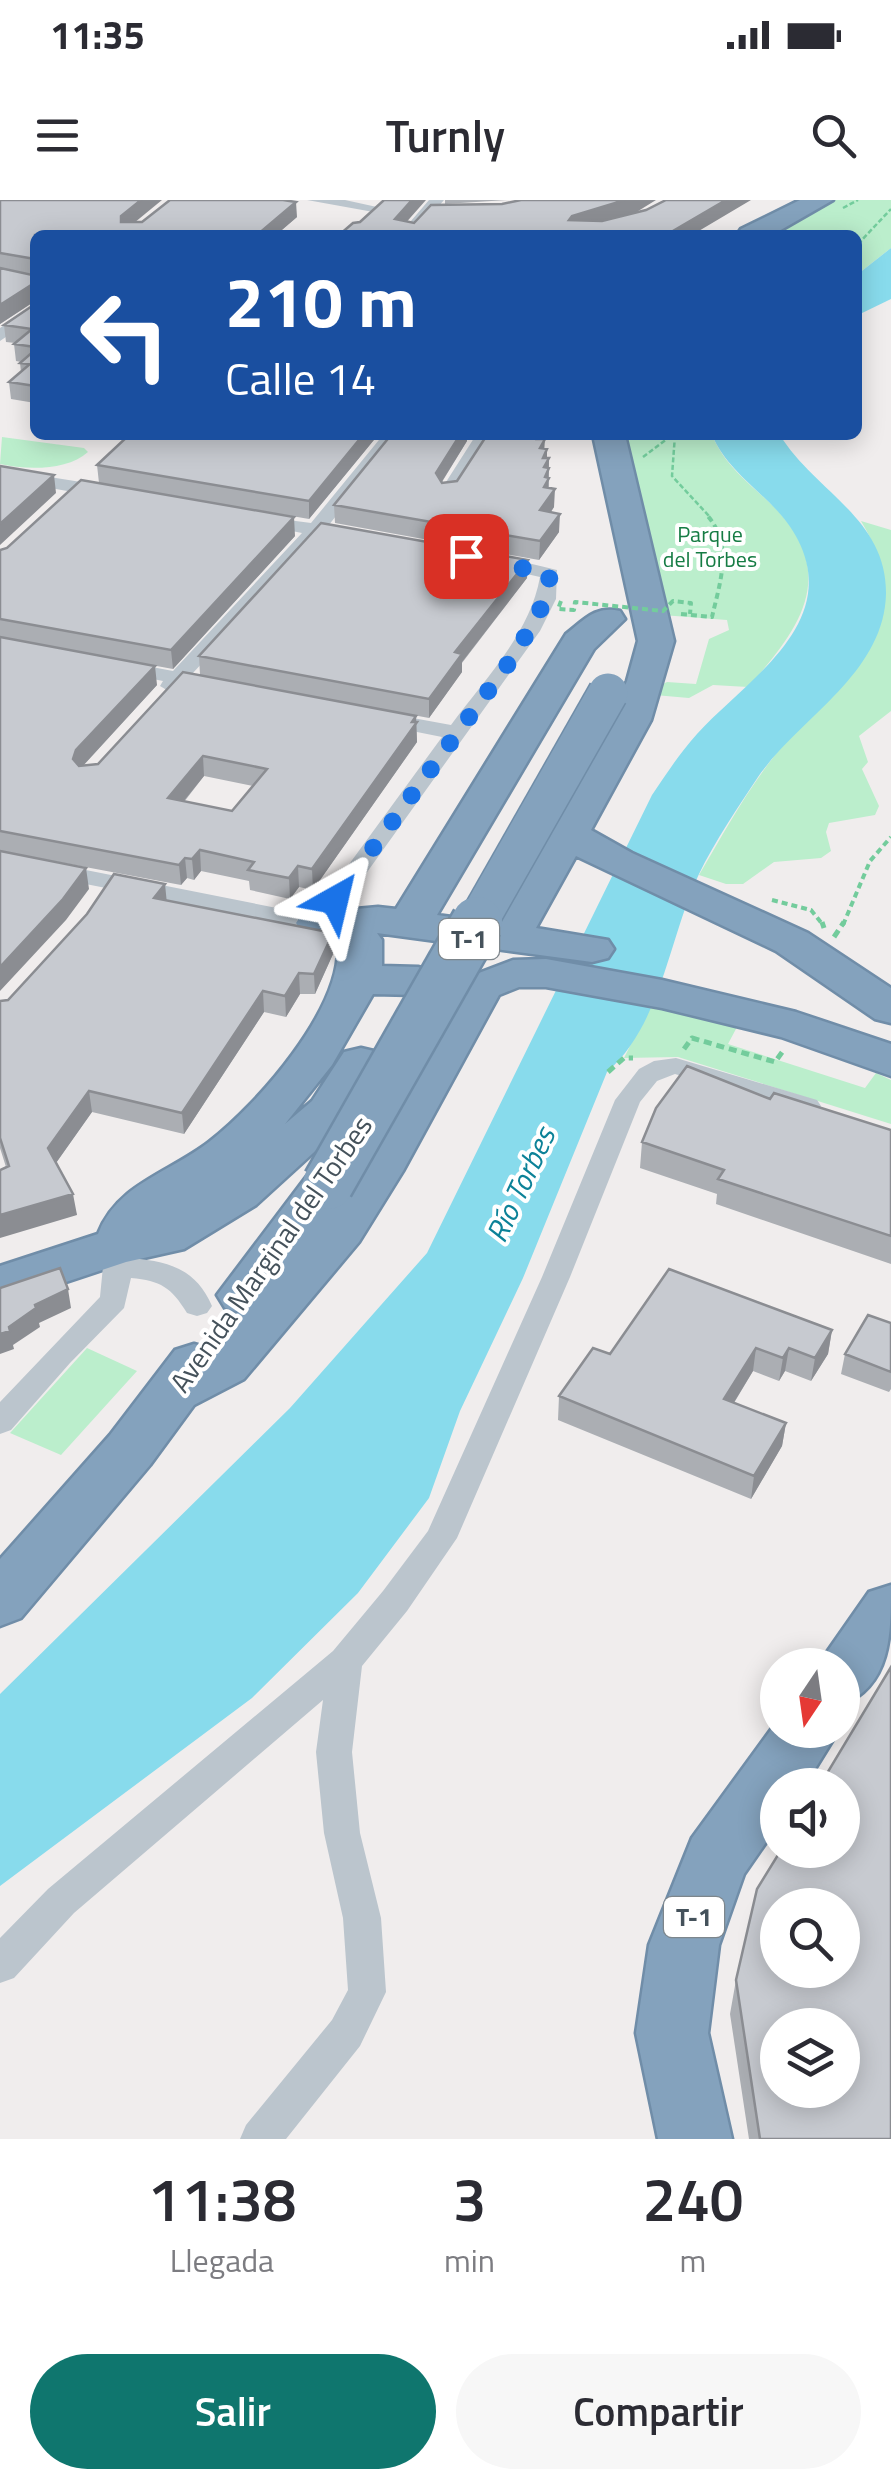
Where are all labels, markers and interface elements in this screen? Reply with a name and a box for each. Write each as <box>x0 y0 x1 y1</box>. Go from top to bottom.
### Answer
text: 11:35 <box>50 6 145 64</box>
text: Turnly <box>386 101 505 169</box>
icon: menu <box>30 108 85 163</box>
icon: search <box>806 108 861 163</box>
text: 210 m <box>225 248 417 354</box>
icon: left <box>60 270 190 400</box>
text: Calle 14 <box>225 344 376 412</box>
pin <box>424 514 509 599</box>
park label: Parque del Torbes <box>663 517 757 576</box>
icon: arrive <box>439 529 494 584</box>
position arrow <box>283 848 387 952</box>
road number: T-1 <box>439 919 499 959</box>
street label: Avenida Marginal del Torbes <box>159 1107 383 1401</box>
water label: Río Torbes <box>473 1118 568 1250</box>
north arrow <box>760 1648 860 1748</box>
map controls <box>760 1648 860 2108</box>
button: sound <box>760 1768 860 1868</box>
button: search <box>760 1888 860 1988</box>
road number: T-1 <box>664 1897 724 1937</box>
button: layers <box>760 2008 860 2108</box>
text: 11:38 <box>148 2153 296 2244</box>
text: 3 <box>453 2153 486 2244</box>
text: 240 <box>643 2153 743 2244</box>
text: Llegada <box>170 2236 274 2284</box>
text: min <box>444 2236 495 2284</box>
text: m <box>680 2236 706 2284</box>
button: Salir <box>30 2354 436 2469</box>
button: Compartir <box>456 2354 861 2469</box>

